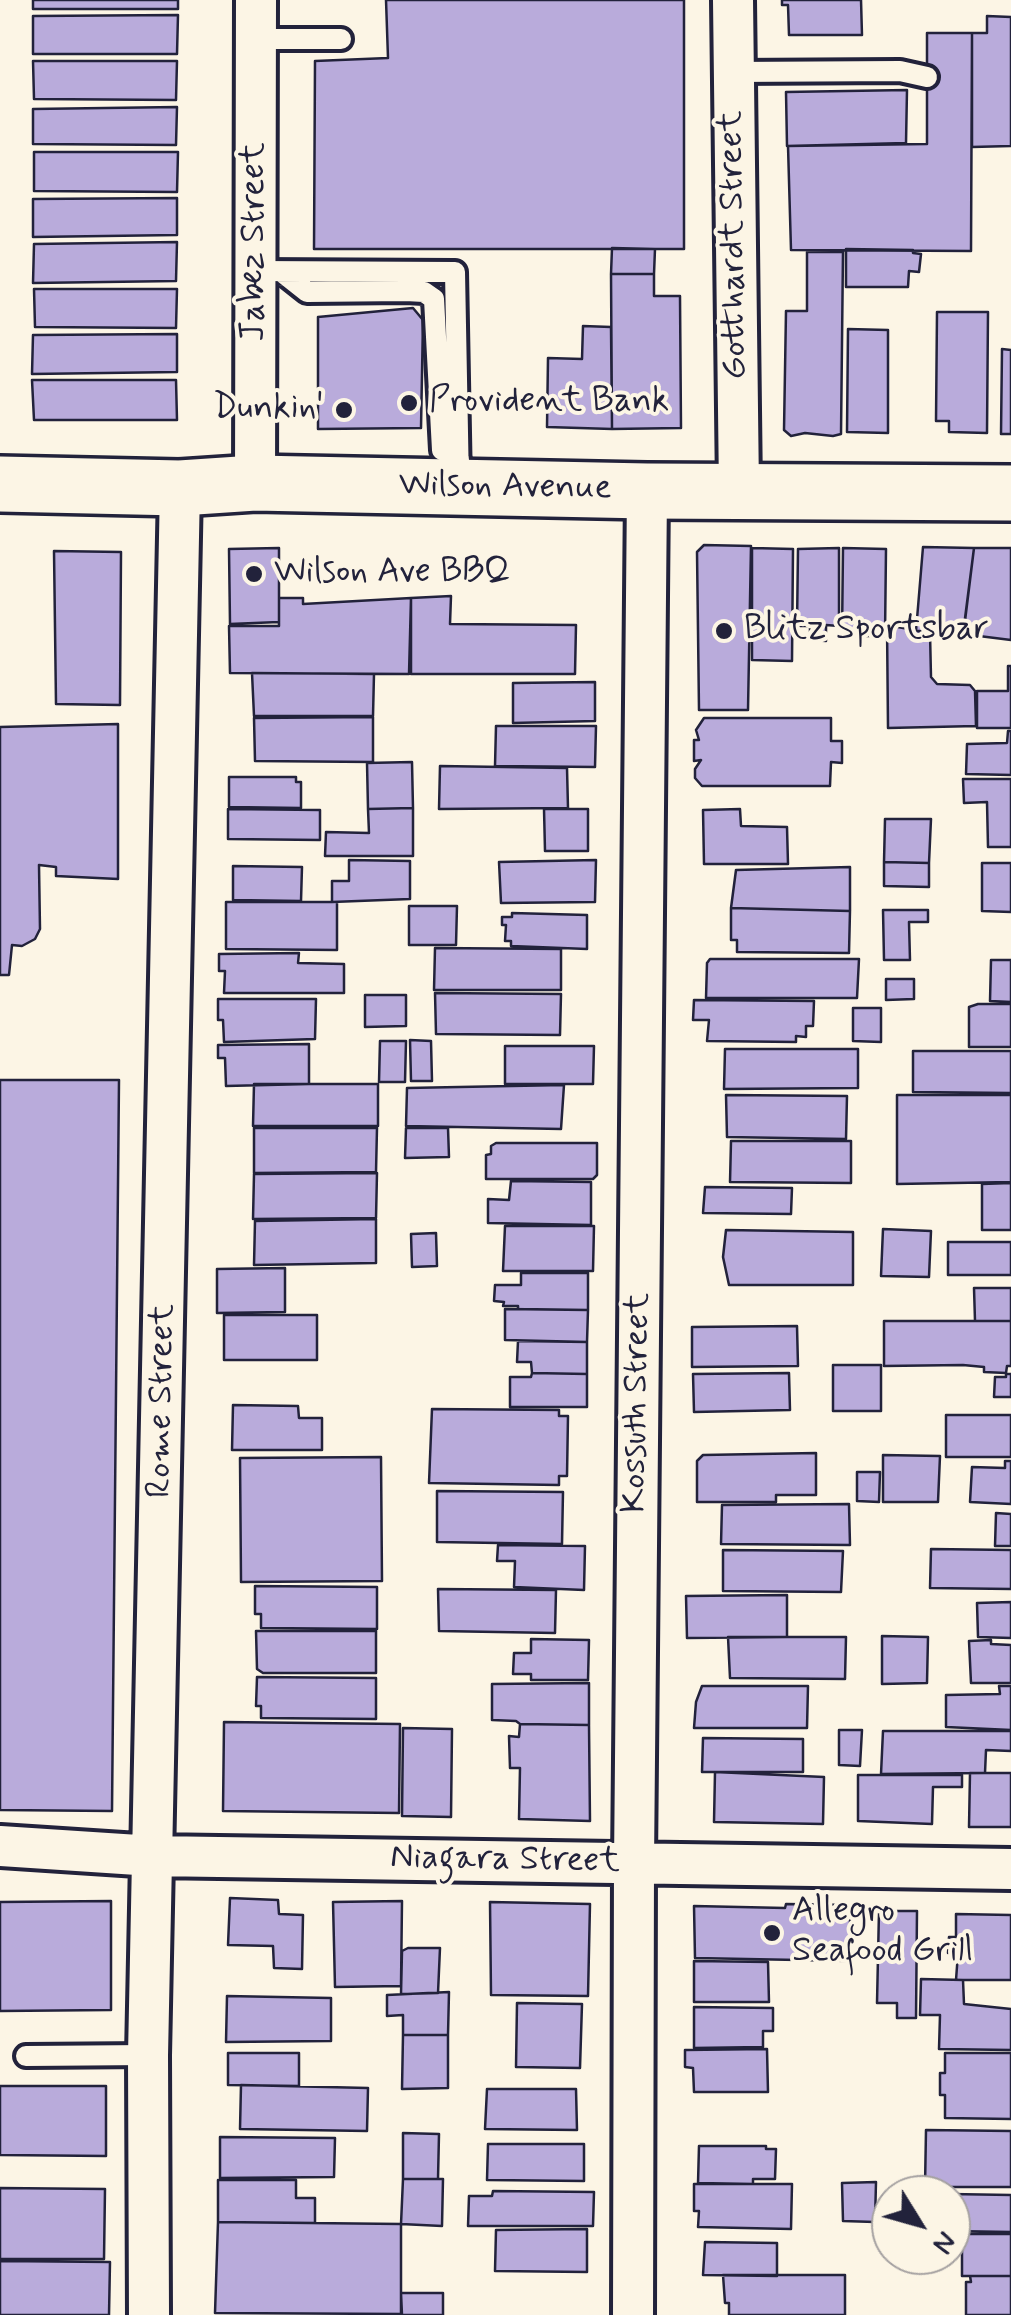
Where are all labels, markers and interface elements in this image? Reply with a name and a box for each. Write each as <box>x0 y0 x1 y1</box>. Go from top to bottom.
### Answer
street label: Gotthardt Street <box>712 110 758 380</box>
street label: Jabez Street <box>235 142 277 342</box>
place label: Provident Bank <box>429 382 669 424</box>
place label: Dunkin' <box>213 389 324 431</box>
marker: Provident Bank <box>398 392 420 414</box>
marker: Dunkin' <box>333 399 355 421</box>
street label: Wilson Avenue <box>398 465 612 511</box>
place label: Wilson Ave BBQ <box>274 553 512 595</box>
marker: Wilson Ave BBQ <box>243 563 265 585</box>
place label: Blitz Sportsbar <box>744 610 989 652</box>
marker: Blitz Sportsbar <box>713 620 735 642</box>
street label: Kossuth Street <box>615 1292 661 1514</box>
street label: Rome Street <box>140 1304 186 1498</box>
street label: Niagara Street <box>390 1838 620 1884</box>
place label: Allegro Seafood Grill <box>792 1892 973 1974</box>
marker: Allegro Seafood Grill <box>761 1922 783 1944</box>
north arrow <box>871 2175 971 2275</box>
text: N <box>923 2224 964 2261</box>

